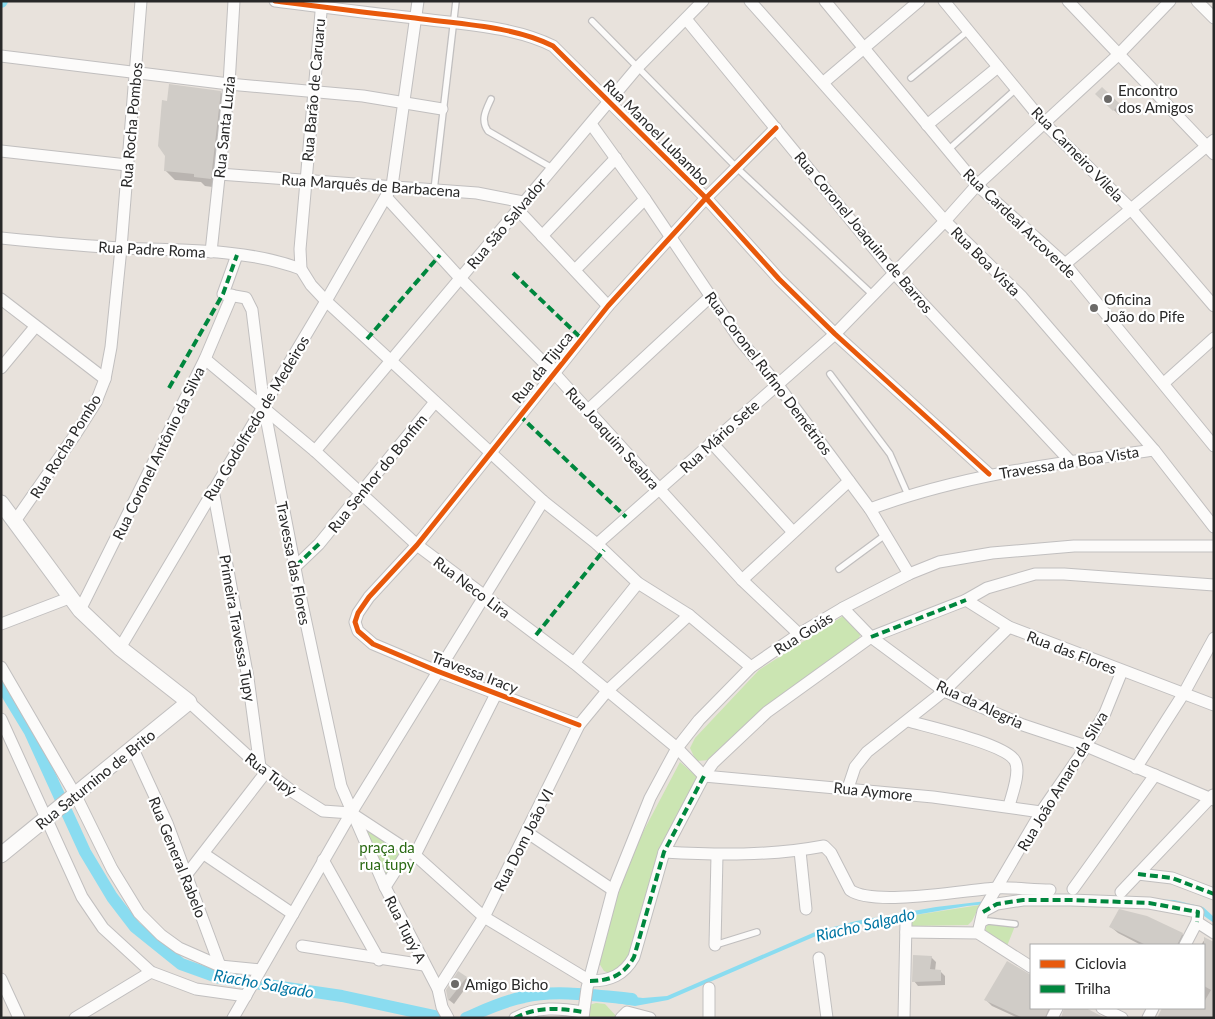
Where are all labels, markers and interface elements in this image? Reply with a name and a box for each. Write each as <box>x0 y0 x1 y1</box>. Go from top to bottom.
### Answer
street label: Rua Barão de Caruaru <box>298 18 328 162</box>
street label: Rua Rocha Pombos <box>117 62 145 188</box>
street label: Rua Santa Luzia <box>210 75 238 179</box>
street label: Rua Manoel Lubambo <box>600 75 714 189</box>
place label: Encontro dos Amigos <box>1118 81 1193 116</box>
marker: Encontro dos Amigos <box>1102 93 1114 105</box>
street label: Rua Carneiro Vilela <box>1028 103 1128 205</box>
street label: Rua Coronel Joaquim de Barros <box>791 148 937 316</box>
street label: Rua Cardeal Arcoverde <box>960 165 1080 281</box>
street label: Rua Marquês de Barbacena <box>281 170 461 200</box>
street label: Rua São Salvador <box>463 174 550 272</box>
street label: Rua Boa Vista <box>948 223 1024 299</box>
street label: Rua Padre Roma <box>98 237 206 261</box>
street label: Rua Coronel Rufino Demétrios <box>702 288 836 458</box>
place label: Oficina João do Pife <box>1104 290 1185 325</box>
marker: Oficina João do Pife <box>1088 302 1100 314</box>
street label: Rua da Tijuca <box>508 328 576 406</box>
street label: Rua Godolfredo de Medeiros <box>199 332 313 504</box>
street label: Rua Coronel Antônio da Silva <box>108 363 208 543</box>
street label: Rua Joaquim Seabra <box>562 383 664 493</box>
street label: Rua Rocha Pombo <box>26 391 104 501</box>
street label: Rua Mário Sete <box>676 396 762 476</box>
street label: Rua Senhor do Bonfim <box>324 410 430 536</box>
street label: Travessa da Boa Vista <box>998 442 1140 482</box>
street label: Travessa das Flores <box>273 500 315 626</box>
street label: Rua Neco Lira <box>430 552 514 622</box>
street label: Primeira Travessa Tupy <box>216 553 260 703</box>
street label: Rua Goiás <box>770 608 836 658</box>
street label: Rua das Flores <box>1024 627 1120 677</box>
street label: Travessa Iracy <box>429 647 521 697</box>
street label: Rua da Alegria <box>934 676 1026 732</box>
street label: Rua João Amaro da Silva <box>1013 708 1111 854</box>
street label: Rua Saturnino de Brito <box>32 725 158 833</box>
street label: Rua Tupý <box>242 748 300 800</box>
street label: Rua Aymore <box>833 778 914 804</box>
street label: Rua Dom João VI <box>489 786 557 894</box>
street label: Rua General Rabelo <box>145 794 211 920</box>
park label: praça da rua tupy <box>359 838 415 873</box>
street label: Rua Tupý A <box>381 892 431 966</box>
water label: Riacho Salgado <box>814 903 916 945</box>
legend <box>1030 944 1205 1009</box>
text: Ciclovia <box>1075 954 1126 972</box>
water label: Riacho Salgado <box>213 965 315 1001</box>
place label: Amigo Bicho <box>465 975 548 993</box>
marker: Amigo Bicho <box>449 978 461 990</box>
text: Trilha <box>1075 979 1111 997</box>

